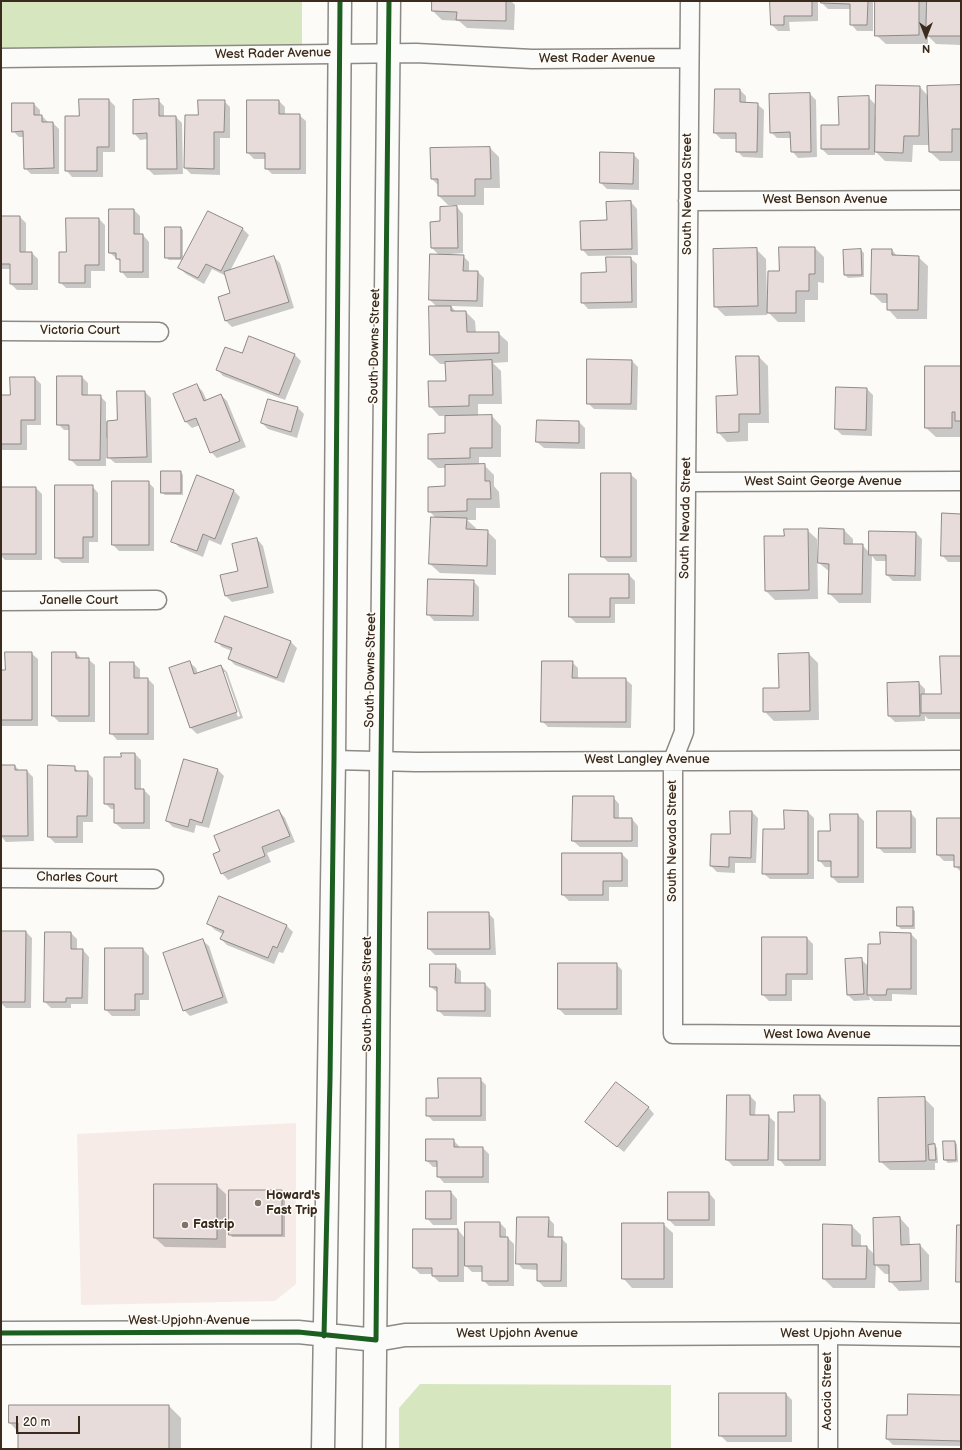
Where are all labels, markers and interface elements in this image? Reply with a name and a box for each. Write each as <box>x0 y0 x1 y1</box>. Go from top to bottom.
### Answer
north arrow <box>906 16 946 56</box>
text: N <box>922 42 930 55</box>
street label: West Rader Avenue <box>215 45 331 63</box>
street label: West Rader Avenue <box>539 51 655 67</box>
street label: South Nevada Street <box>680 133 696 255</box>
street label: West Benson Avenue <box>763 192 887 208</box>
street label: South Downs Street <box>366 288 384 404</box>
street label: Victoria Court <box>40 323 120 339</box>
street label: South Nevada Street <box>677 457 695 579</box>
street label: West Saint George Avenue <box>744 474 902 490</box>
street label: Janelle Court <box>40 593 118 609</box>
street label: South Downs Street <box>362 612 380 728</box>
street label: West Langley Avenue <box>584 752 710 768</box>
street label: South Nevada Street <box>665 780 681 902</box>
street label: Charles Court <box>36 869 118 887</box>
street label: South Downs Street <box>360 936 376 1052</box>
street label: West Iowa Avenue <box>763 1027 871 1043</box>
place label: Howard's Fast Trip <box>266 1188 320 1219</box>
marker: Howard's Fast Trip <box>253 1198 263 1208</box>
place label: Fastrip <box>193 1217 235 1233</box>
marker: Fastrip <box>180 1220 190 1230</box>
street label: West Upjohn Avenue <box>128 1313 250 1329</box>
street label: West Upjohn Avenue <box>456 1326 578 1342</box>
street label: West Upjohn Avenue <box>780 1326 902 1342</box>
street label: Acacia Street <box>820 1352 836 1430</box>
scale bar <box>18 1408 82 1434</box>
text: 20 m <box>23 1415 50 1430</box>

